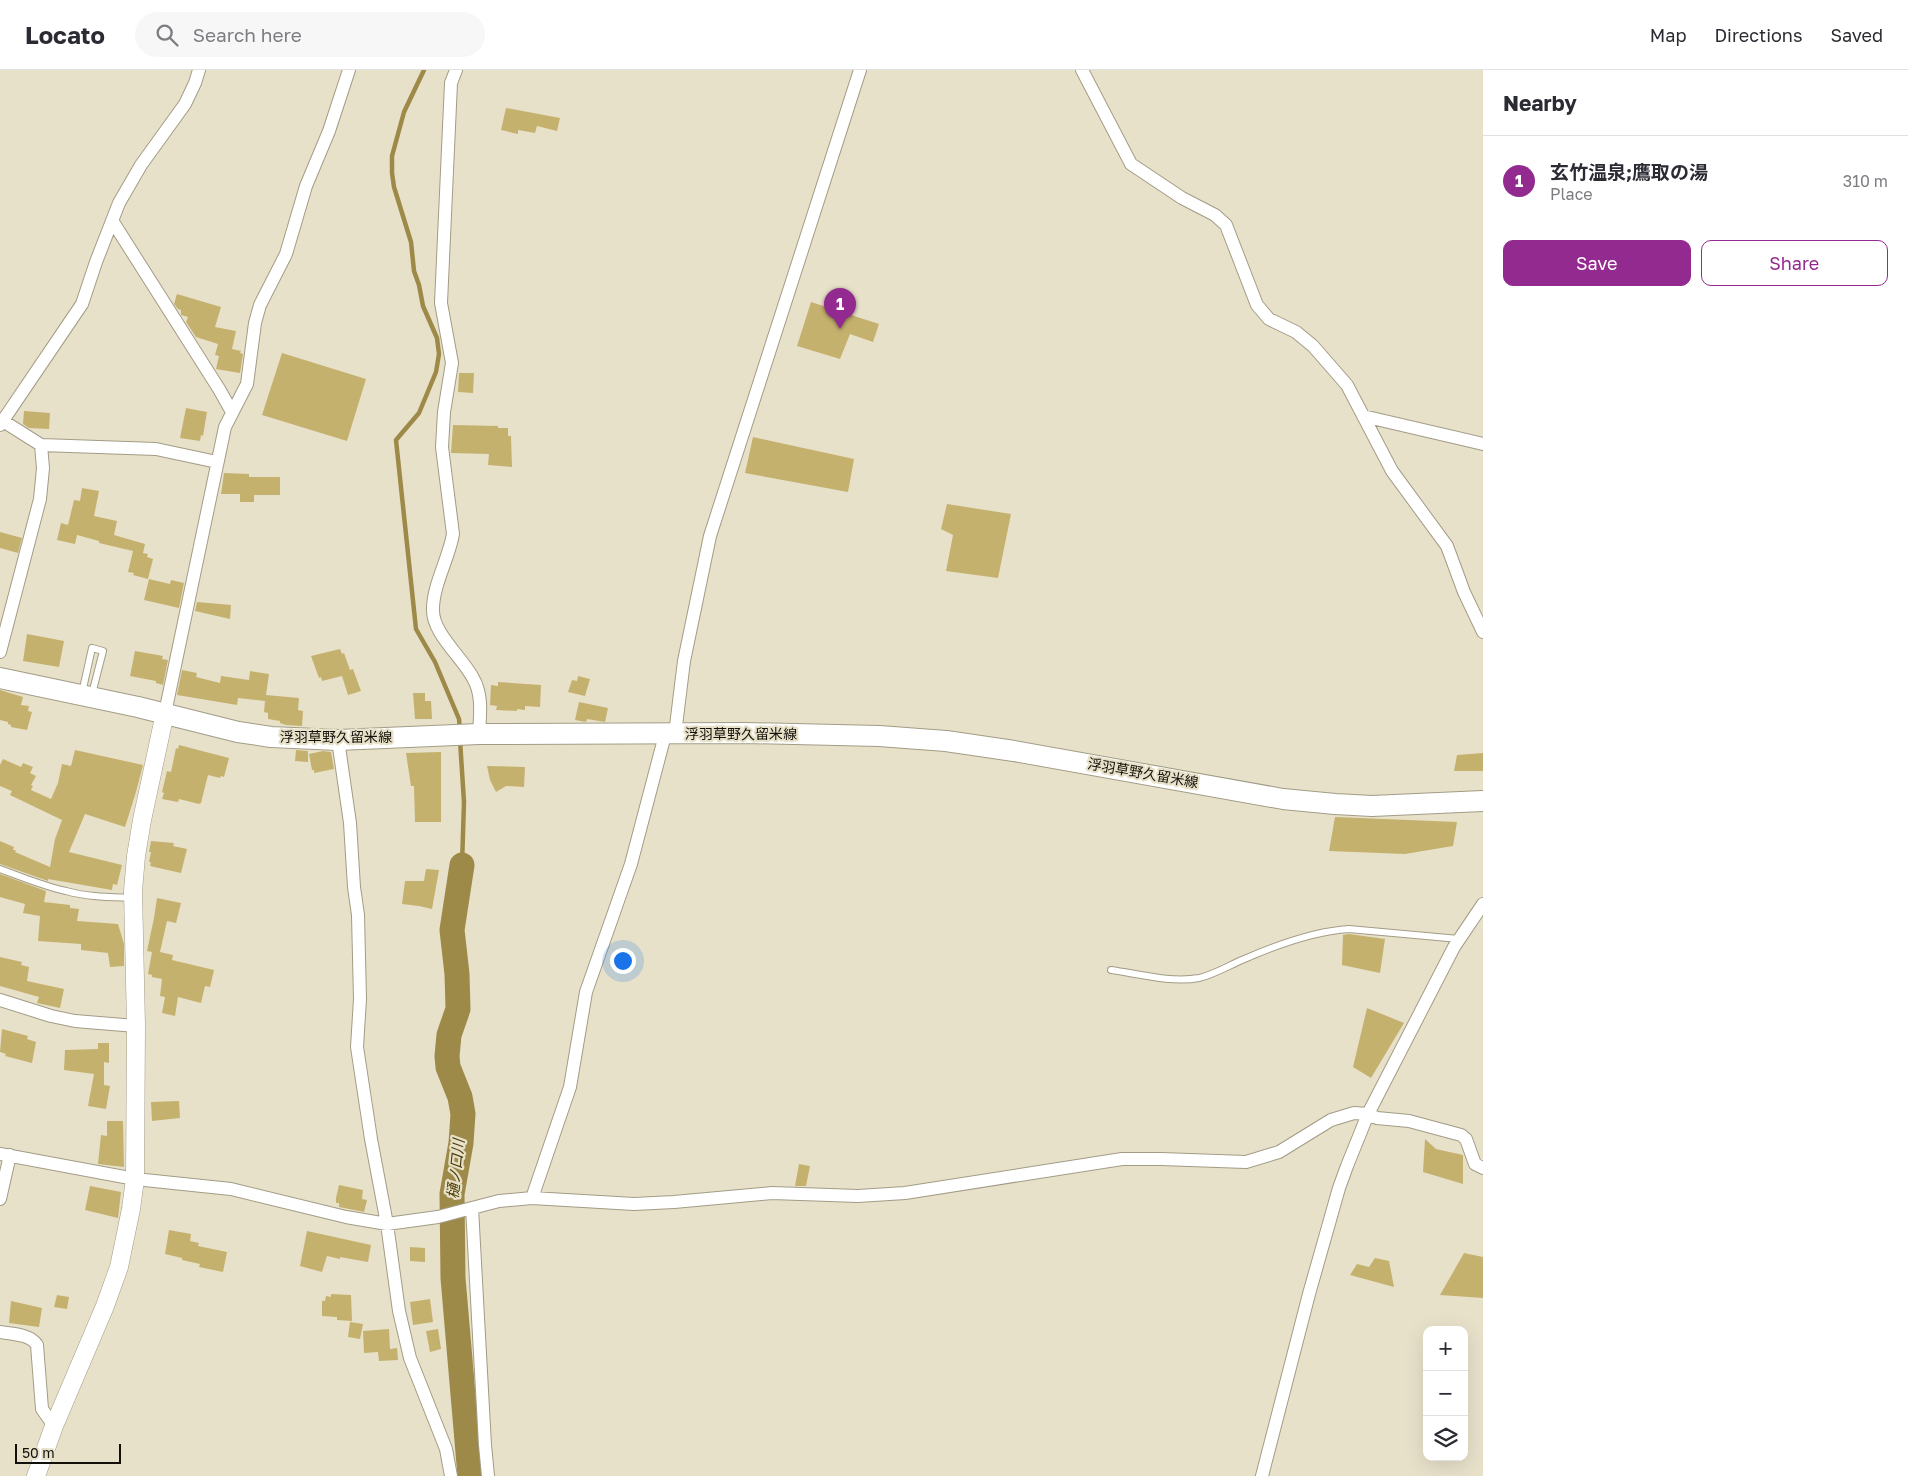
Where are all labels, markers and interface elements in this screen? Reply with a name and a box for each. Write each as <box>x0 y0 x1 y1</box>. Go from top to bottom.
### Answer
search box <box>135 12 485 57</box>
text: Locato <box>25 20 105 49</box>
icon: search <box>153 21 181 49</box>
text: Search here <box>193 23 302 46</box>
text: Map <box>1650 24 1686 46</box>
text: Directions <box>1714 24 1802 46</box>
text: Saved <box>1830 24 1883 46</box>
text: Nearby <box>1503 90 1577 116</box>
text: 玄竹温泉;鷹取の湯 <box>1550 160 1708 183</box>
text: 1 <box>1515 171 1523 191</box>
text: 310 m <box>1843 171 1888 191</box>
text: Place <box>1550 184 1593 204</box>
button: Save <box>1503 240 1691 286</box>
button: Share <box>1701 240 1888 286</box>
pin: 1 <box>824 288 856 329</box>
street label: 浮羽草野久留米線 <box>685 725 797 742</box>
street label: 浮羽草野久留米線 <box>280 728 392 745</box>
street label: 浮羽草野久留米線 <box>1086 754 1200 791</box>
your location <box>610 948 636 974</box>
water label: 樋ノ口川 <box>443 1136 467 1200</box>
map controls <box>1423 1326 1468 1461</box>
button: + <box>1423 1326 1468 1371</box>
button: − <box>1423 1371 1468 1416</box>
button: layers <box>1423 1416 1468 1461</box>
scale bar <box>15 1441 121 1464</box>
text: 50 m <box>22 1444 55 1461</box>

